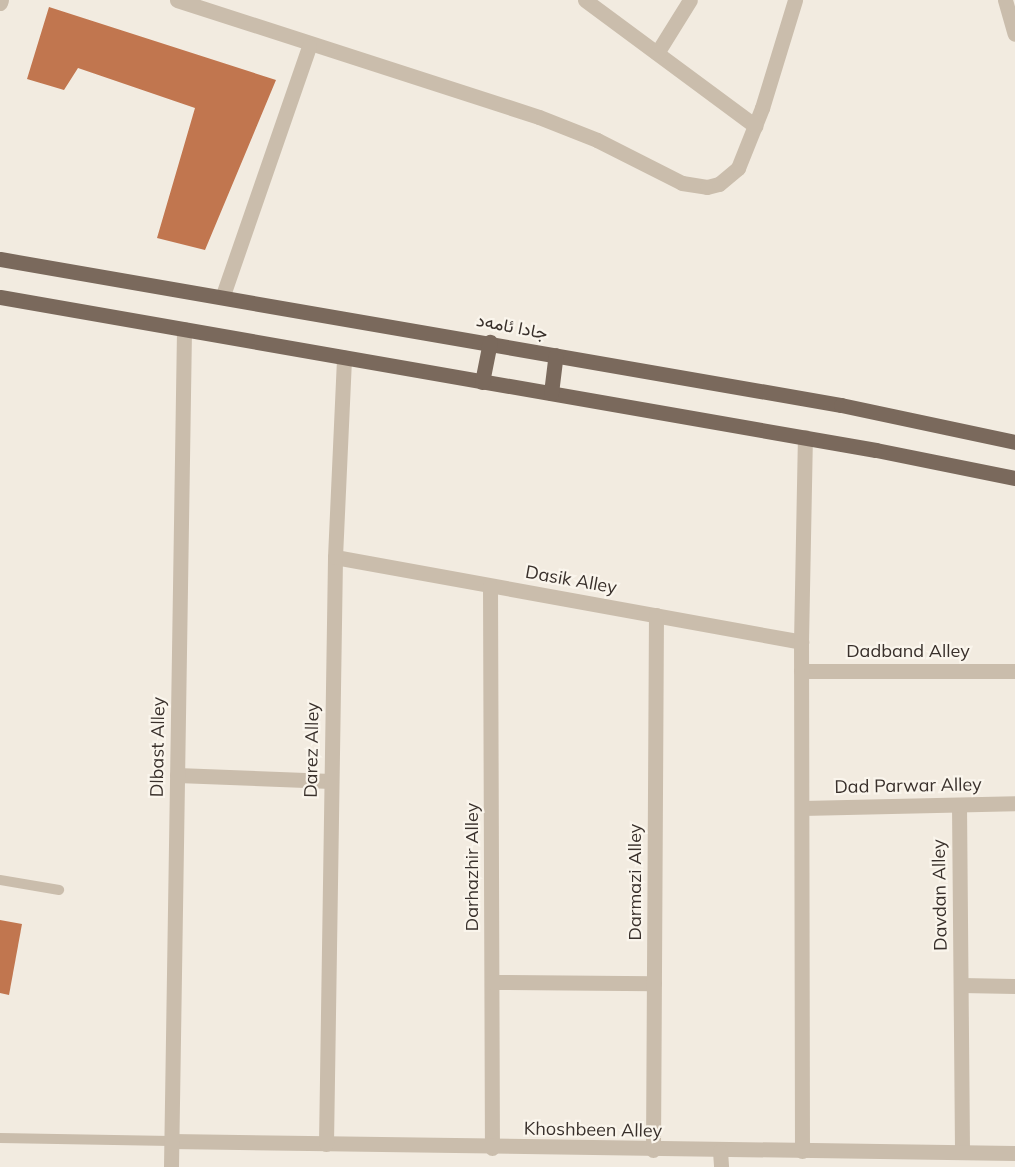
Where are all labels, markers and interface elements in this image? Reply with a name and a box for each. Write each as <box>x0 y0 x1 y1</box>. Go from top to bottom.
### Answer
street label: جادا ئامەد <box>475 310 549 344</box>
street label: Dasik Alley <box>524 561 618 599</box>
street label: Dadband Alley <box>846 640 970 662</box>
street label: Dlbast Alley <box>146 697 170 797</box>
street label: Darez Alley <box>300 702 324 798</box>
street label: Dad Parwar Alley <box>834 774 982 798</box>
street label: Darhazhir Alley <box>461 803 483 931</box>
street label: Darmazi Alley <box>624 824 646 940</box>
street label: Davdan Alley <box>928 839 952 951</box>
street label: Khoshbeen Alley <box>524 1118 662 1142</box>

